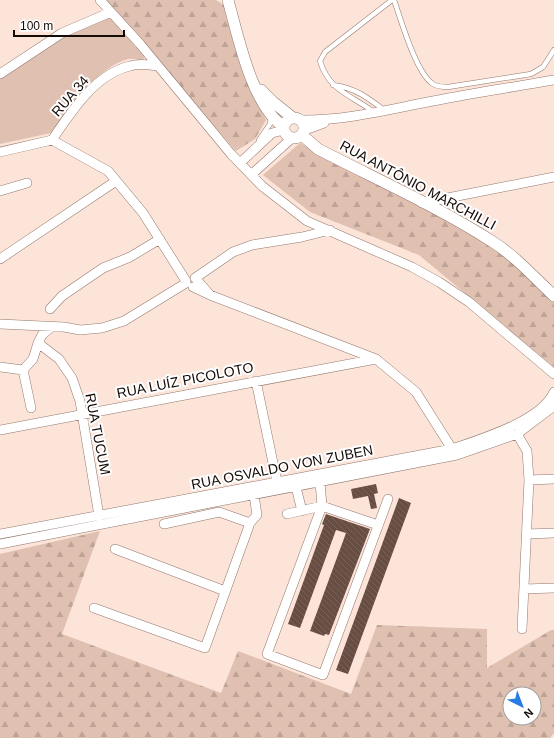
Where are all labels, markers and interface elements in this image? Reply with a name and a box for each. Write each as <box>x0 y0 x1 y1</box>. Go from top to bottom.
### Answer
scale bar <box>14 12 124 38</box>
text: 100 m <box>20 19 53 33</box>
street label: RUA 34 <box>48 72 92 119</box>
street label: RUA ANTÔNIO MARCHILLI <box>337 137 499 233</box>
street label: RUA LUÍZ PICOLOTO <box>115 359 255 401</box>
street label: RUA TUCUM <box>82 392 114 476</box>
street label: RUA OSVALDO VON ZUBEN <box>190 442 374 492</box>
north arrow <box>502 686 542 726</box>
text: N <box>522 706 536 721</box>

